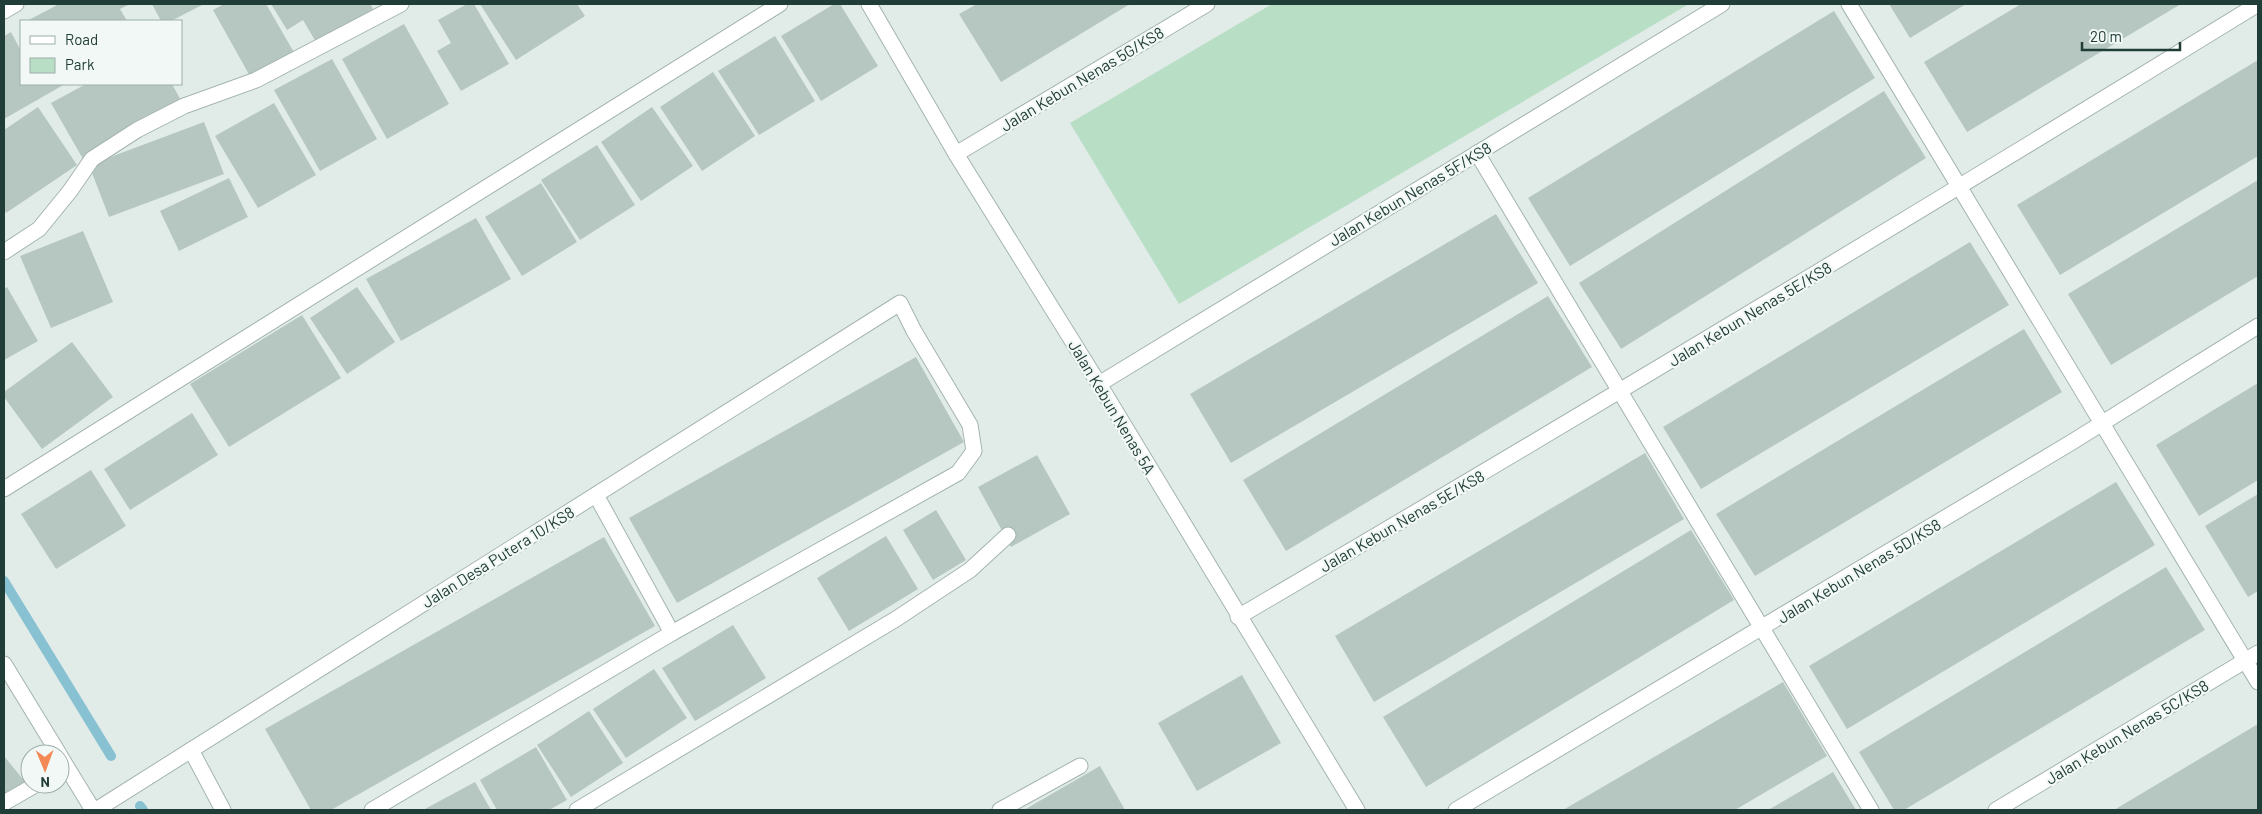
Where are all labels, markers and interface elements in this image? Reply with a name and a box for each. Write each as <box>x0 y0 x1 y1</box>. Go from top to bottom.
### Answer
legend <box>20 20 182 85</box>
scale bar <box>2082 20 2180 52</box>
street label: Jalan Kebun Nenas 5G/KS8 <box>997 22 1167 135</box>
text: 20 m <box>2090 27 2122 45</box>
text: Road <box>65 30 98 48</box>
text: Park <box>65 55 95 73</box>
street label: Jalan Kebun Nenas 5F/KS8 <box>1325 138 1494 250</box>
street label: Jalan Kebun Nenas 5E/KS8 <box>1665 257 1835 370</box>
street label: Jalan Kebun Nenas 5A <box>1065 336 1160 478</box>
street label: Jalan Kebun Nenas 5E/KS8 <box>1316 466 1487 576</box>
street label: Jalan Desa Putera 10/KS8 <box>418 502 577 611</box>
street label: Jalan Kebun Nenas 5D/KS8 <box>1774 514 1944 627</box>
street label: Jalan Kebun Nenas 5C/KS8 <box>2042 675 2212 788</box>
north arrow <box>20 744 70 794</box>
text: N <box>40 774 50 791</box>

